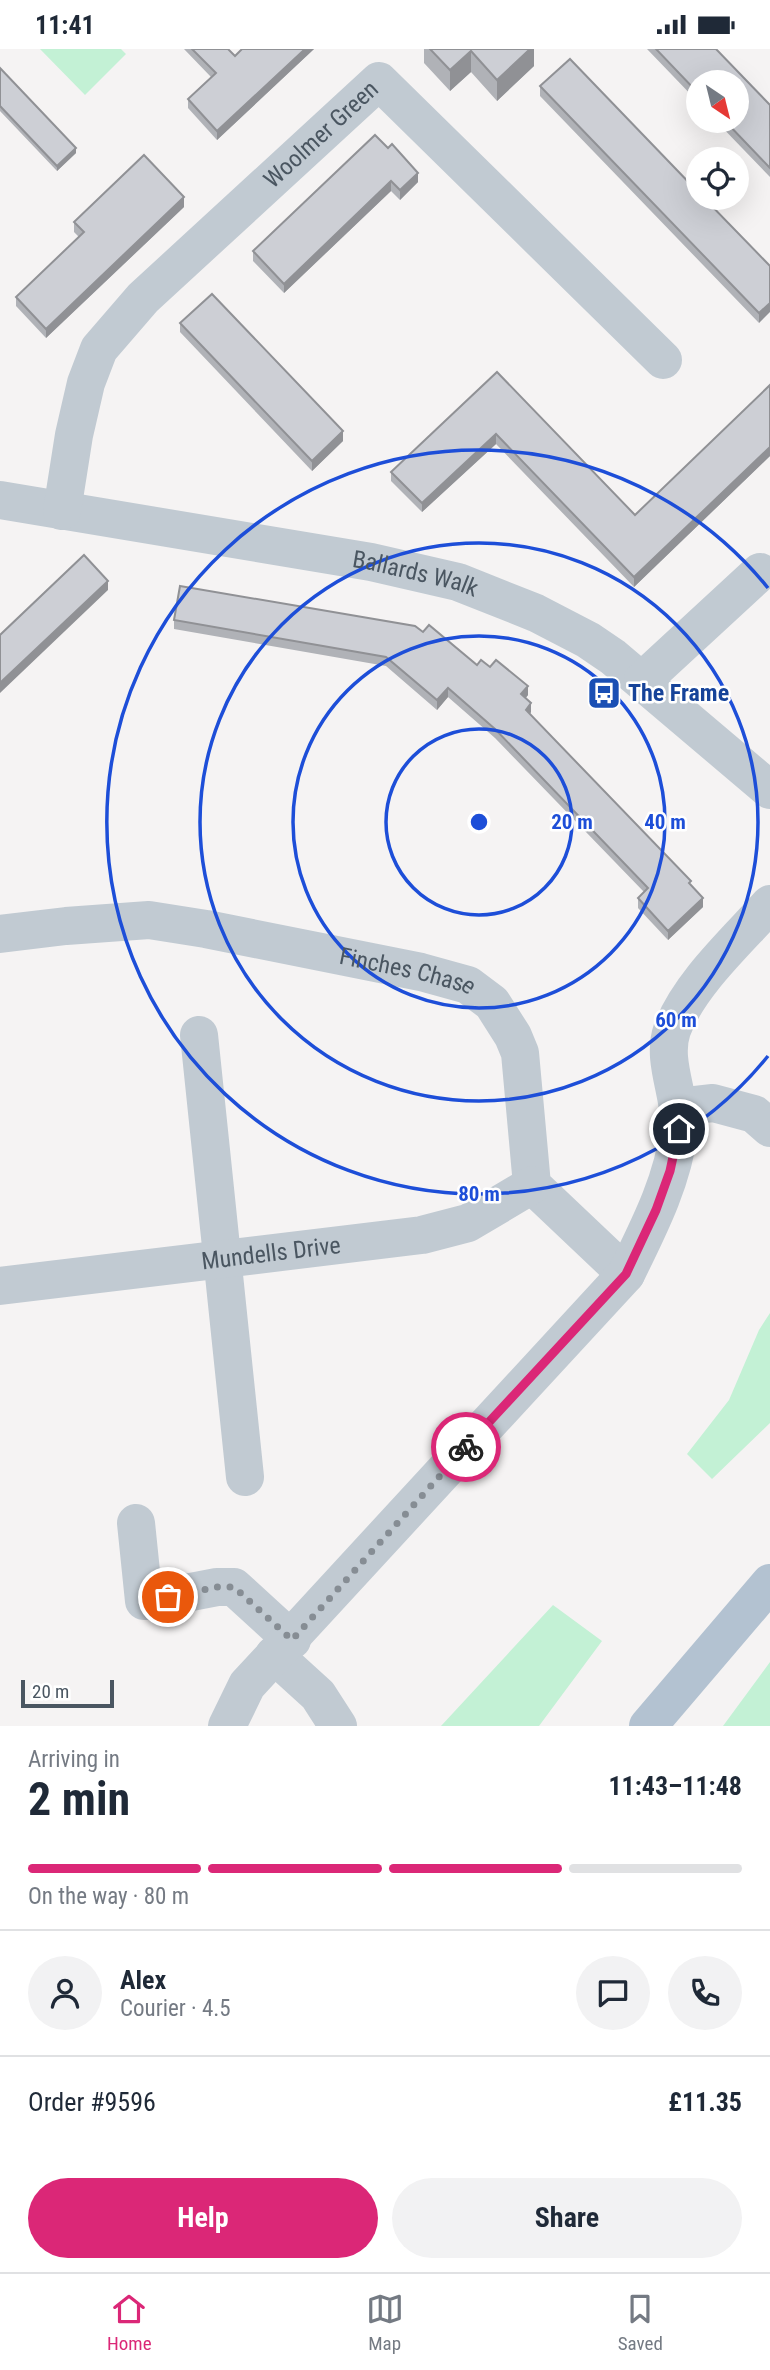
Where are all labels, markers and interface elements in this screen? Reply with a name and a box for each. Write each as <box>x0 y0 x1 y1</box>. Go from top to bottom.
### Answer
text: 11:41 <box>35 10 95 40</box>
north arrow <box>686 70 749 133</box>
map controls <box>686 70 749 210</box>
street label: Woolmer Green <box>258 75 384 194</box>
button: locate <box>686 147 749 210</box>
street label: Ballards Walk <box>351 545 483 603</box>
bus stop icon: The Frame <box>585 674 623 712</box>
place label: The Frame <box>628 679 729 707</box>
centre of rings <box>467 810 491 834</box>
text: 20 m <box>551 810 593 834</box>
text: 40 m <box>644 810 686 834</box>
street label: Finches Chase <box>337 942 482 1000</box>
text: 60 m <box>655 1008 697 1032</box>
pin <box>649 1099 709 1159</box>
icon: home <box>660 1110 698 1148</box>
text: 80 m <box>458 1182 500 1206</box>
street label: Mundells Drive <box>200 1231 342 1276</box>
courier <box>431 1412 501 1482</box>
icon: bike <box>447 1428 485 1466</box>
pin <box>138 1567 198 1627</box>
icon: bag <box>149 1578 187 1616</box>
scale bar <box>21 1677 114 1709</box>
text: 20 m <box>32 1680 69 1703</box>
text: Arriving in <box>28 1746 120 1773</box>
text: 11:43–11:48 <box>608 1771 742 1801</box>
text: 2 min <box>28 1772 130 1826</box>
text: On the way · 80 m <box>28 1883 189 1910</box>
button: person <box>28 1956 102 2030</box>
button: chat <box>576 1956 650 2030</box>
button: phone <box>668 1956 742 2030</box>
text: Alex <box>120 1965 166 1995</box>
text: Courier · 4.5 <box>120 1995 231 2022</box>
text: Order #9596 <box>28 2087 156 2117</box>
text: £11.35 <box>668 2087 742 2117</box>
button: Help <box>28 2178 378 2258</box>
button: Share <box>392 2178 742 2258</box>
tab: Home <box>107 2290 152 2355</box>
tab: Map <box>366 2290 404 2355</box>
tab: Saved <box>618 2290 663 2355</box>

